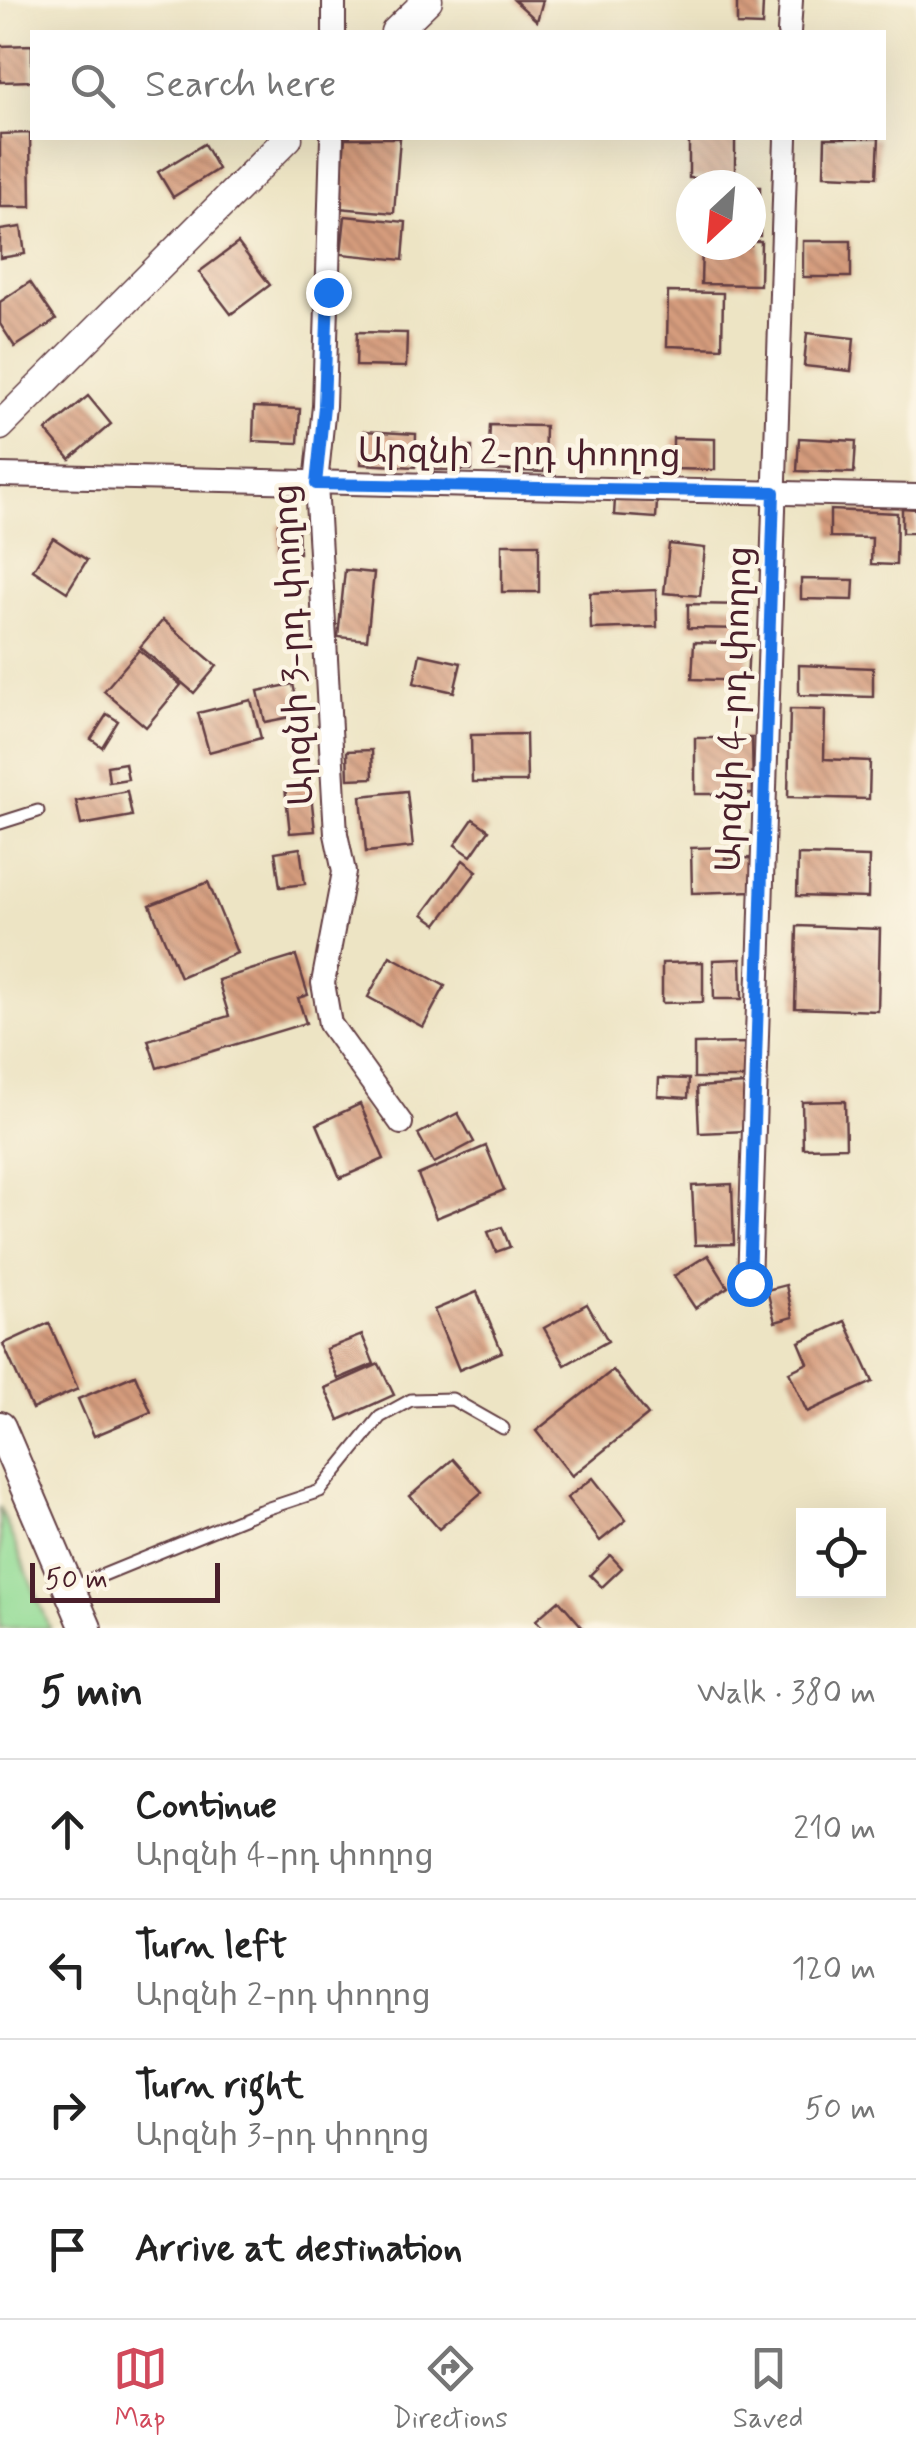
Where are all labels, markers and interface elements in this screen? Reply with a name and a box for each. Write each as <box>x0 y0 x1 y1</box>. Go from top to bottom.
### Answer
search box <box>30 30 886 140</box>
icon: search <box>65 58 120 113</box>
text: Search here <box>145 61 336 110</box>
north arrow <box>676 170 766 260</box>
route end <box>306 270 352 316</box>
street label: Արզնի 2-րդ փողոց <box>357 428 681 480</box>
street label: Արզնի 3-րդ փողոց <box>263 483 325 807</box>
street label: Արզնի 4-րդ փողոց <box>706 545 764 873</box>
route start <box>727 1261 773 1307</box>
map controls <box>796 1508 886 1598</box>
button: locate <box>796 1508 886 1598</box>
scale bar <box>30 1558 220 1602</box>
text: 50 m <box>45 1562 108 1599</box>
text: 5 min <box>40 1666 143 1721</box>
text: Walk · 380 m <box>697 1672 876 1714</box>
text: Continue <box>135 1782 277 1831</box>
icon: ahead <box>40 1802 95 1857</box>
text: 210 m <box>793 1808 876 1850</box>
text: Արզնի 4-րդ փողոց <box>135 1835 434 1877</box>
text: Turn left <box>135 1922 287 1971</box>
icon: left <box>40 1942 95 1997</box>
text: 120 m <box>791 1948 876 1990</box>
text: Արզնի 2-րդ փողոց <box>135 1975 431 2017</box>
text: Turn right <box>135 2062 304 2111</box>
icon: right <box>40 2082 95 2137</box>
text: 50 m <box>804 2088 876 2130</box>
text: Արզնի 3-րդ փողոց <box>135 2115 429 2157</box>
icon: arrive <box>40 2222 95 2277</box>
text: Arrive at destination <box>135 2225 462 2274</box>
tab: Map <box>113 2341 168 2438</box>
tab: Directions <box>393 2341 508 2438</box>
tab: Saved <box>733 2341 803 2438</box>

